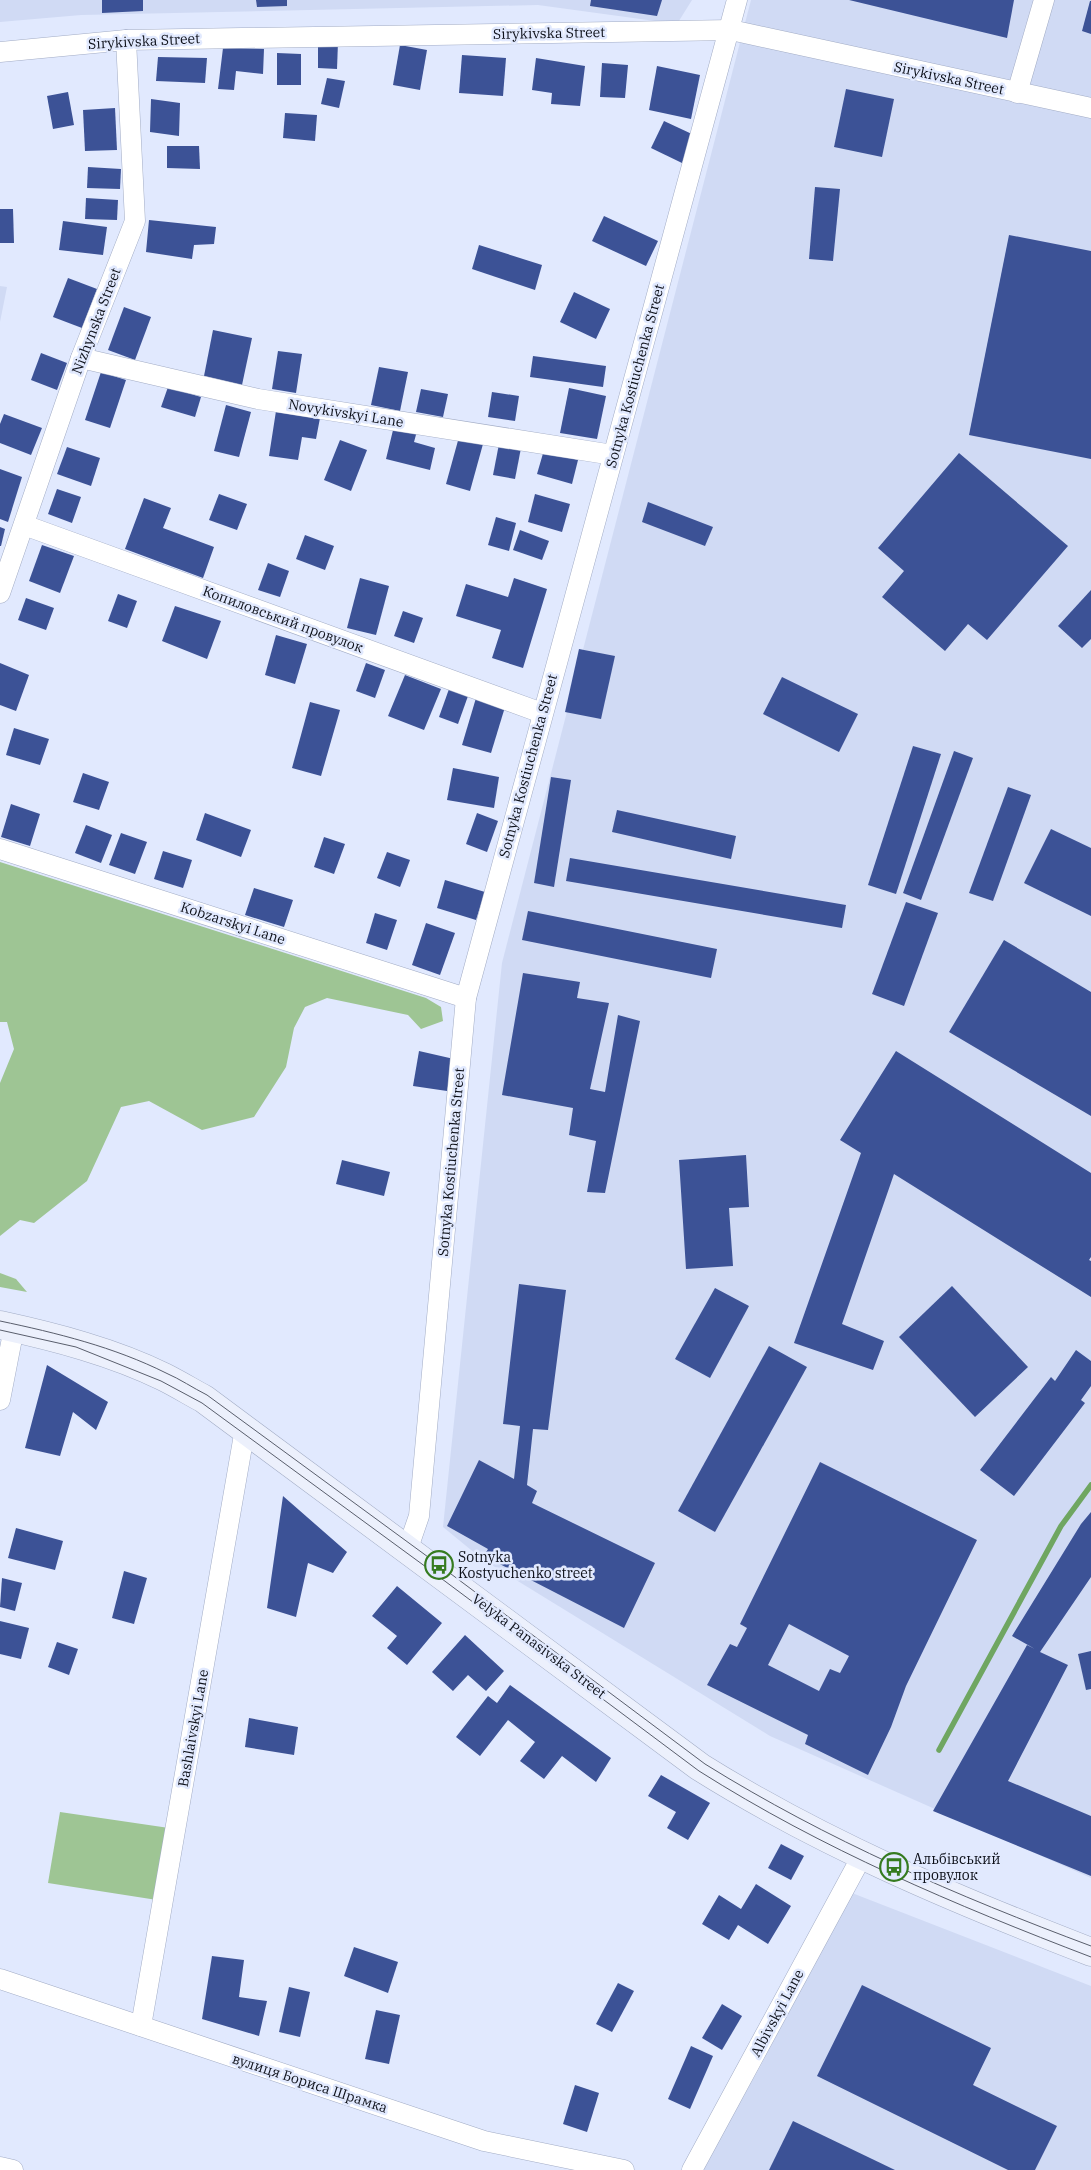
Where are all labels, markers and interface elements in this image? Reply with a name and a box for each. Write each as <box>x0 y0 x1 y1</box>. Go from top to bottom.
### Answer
street label: Sirykivska Street <box>493 23 605 43</box>
street label: Sirykivska Street <box>88 29 200 53</box>
street label: Sirykivska Street <box>892 58 1006 98</box>
street label: Nizhynska Street <box>67 265 125 377</box>
street label: Sotnyka Kostiuchenka Street <box>602 282 668 470</box>
street label: Novykivskyi Lane <box>287 395 405 431</box>
street label: Копиловський провулок <box>200 582 366 656</box>
street label: Sotnyka Kostiuchenka Street <box>495 672 561 860</box>
street label: Kobzarskyi Lane <box>178 898 288 948</box>
street label: Sotnyka Kostiuchenka Street <box>434 1067 468 1257</box>
place label: Sotnyka Kostyuchenko street <box>458 1548 593 1582</box>
bus stop icon: Sotnyka Kostyuchenko street <box>424 1550 454 1580</box>
street label: Velyka Panasivska Street <box>468 1590 610 1702</box>
street label: Bashlaivskyi Lane <box>174 1668 212 1788</box>
place label: Альбівський провулок <box>913 1850 1000 1884</box>
bus stop icon: Альбівський провулок <box>879 1852 909 1882</box>
street label: Albivskyi Lane <box>746 1966 808 2060</box>
street label: вулиця Бориса Шрамка <box>230 2049 390 2117</box>

